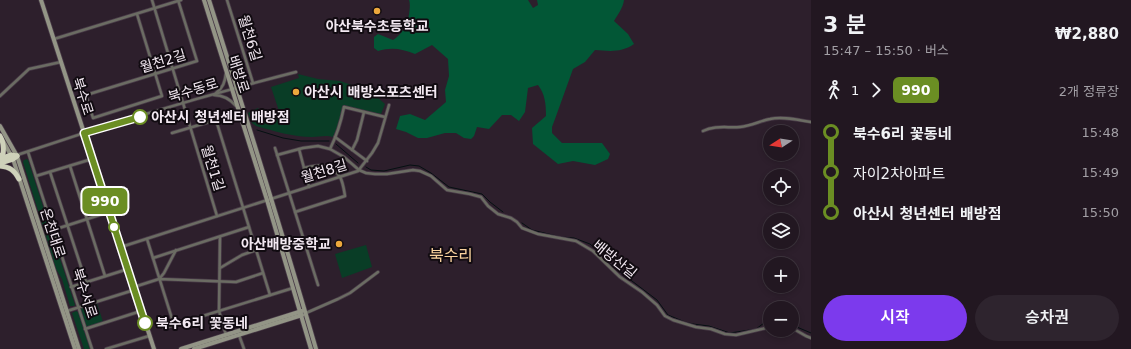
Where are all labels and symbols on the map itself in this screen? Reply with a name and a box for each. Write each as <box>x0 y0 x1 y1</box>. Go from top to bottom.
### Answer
marker: 아산북수초등학교 <box>372 6 382 16</box>
street label: 월천6길 <box>235 13 265 63</box>
place label: 아산북수초등학교 <box>325 18 429 34</box>
street label: 월천2길 <box>138 46 188 76</box>
street label: 배방로 <box>225 53 253 95</box>
street label: 북수로 <box>69 75 97 117</box>
street label: 북수동로 <box>166 75 220 105</box>
place label: 아산시 배방스포츠센터 <box>304 84 438 100</box>
marker: 아산시 배방스포츠센터 <box>291 87 301 97</box>
marker: 아산시 청년센터 배방점 <box>132 109 148 125</box>
place label: 아산시 청년센터 배방점 <box>151 109 290 125</box>
north arrow <box>763 125 799 161</box>
street label: 월천1길 <box>198 143 228 193</box>
street label: 월천8길 <box>299 156 349 186</box>
line badge: 990 <box>82 188 128 214</box>
street label: 온천대로 <box>37 206 69 260</box>
unlabelled marker <box>108 221 120 233</box>
place label: 아산배방중학교 <box>241 236 331 252</box>
street label: 배방산길 <box>590 237 640 281</box>
marker: 아산배방중학교 <box>334 239 344 249</box>
district label: 북수리 <box>429 246 473 265</box>
street label: 북수서로 <box>69 266 101 320</box>
marker: 북수6리 꽃동네 <box>137 315 153 331</box>
place label: 북수6리 꽃동네 <box>156 315 248 331</box>

